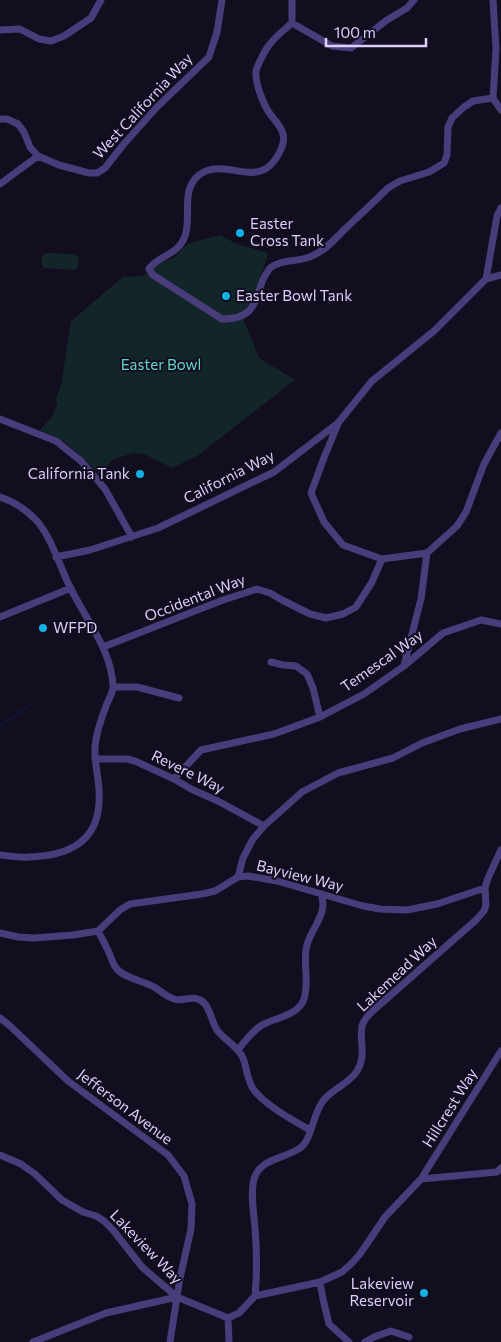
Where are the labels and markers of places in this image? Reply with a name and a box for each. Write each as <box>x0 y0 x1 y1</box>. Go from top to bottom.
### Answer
place label: Easter Cross Tank <box>250 214 324 249</box>
marker: Easter Cross Tank <box>234 227 246 239</box>
place label: Easter Bowl Tank <box>236 286 352 304</box>
marker: Easter Bowl Tank <box>220 290 232 302</box>
place label: California Tank <box>28 464 130 482</box>
marker: California Tank <box>134 468 146 480</box>
place label: WFPD <box>53 618 97 636</box>
marker: WFPD <box>37 622 49 634</box>
place label: Lakeview Reservoir <box>350 1274 414 1309</box>
marker: Lakeview Reservoir <box>418 1287 430 1299</box>

